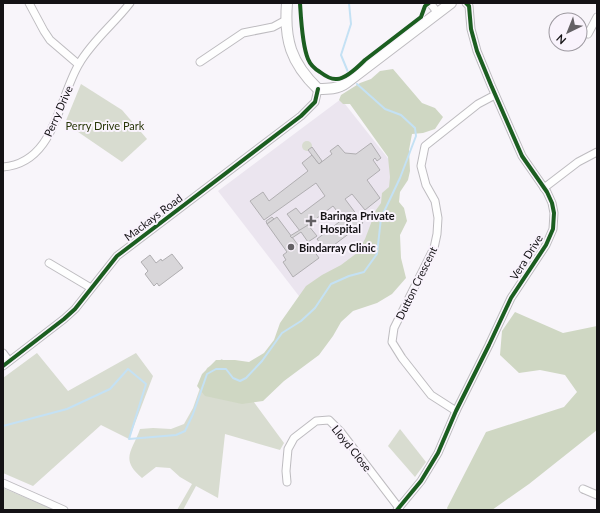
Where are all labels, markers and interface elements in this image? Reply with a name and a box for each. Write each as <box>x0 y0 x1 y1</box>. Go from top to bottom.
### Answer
north arrow <box>548 12 588 52</box>
text: N <box>553 32 568 47</box>
street label: Perry Drive <box>41 83 75 139</box>
park label: Perry Drive Park <box>66 119 145 132</box>
street label: Mackays Road <box>121 191 185 243</box>
place label: Baringa Private Hospital <box>320 209 395 235</box>
marker: Baringa Private Hospital <box>305 215 317 227</box>
street label: Vera Drive <box>507 232 545 282</box>
place label: Bindarray Clinic <box>299 241 377 254</box>
marker: Bindarray Clinic <box>286 242 296 252</box>
street label: Dutton Crescent <box>393 244 439 322</box>
street label: Lloyd Close <box>329 422 375 474</box>

